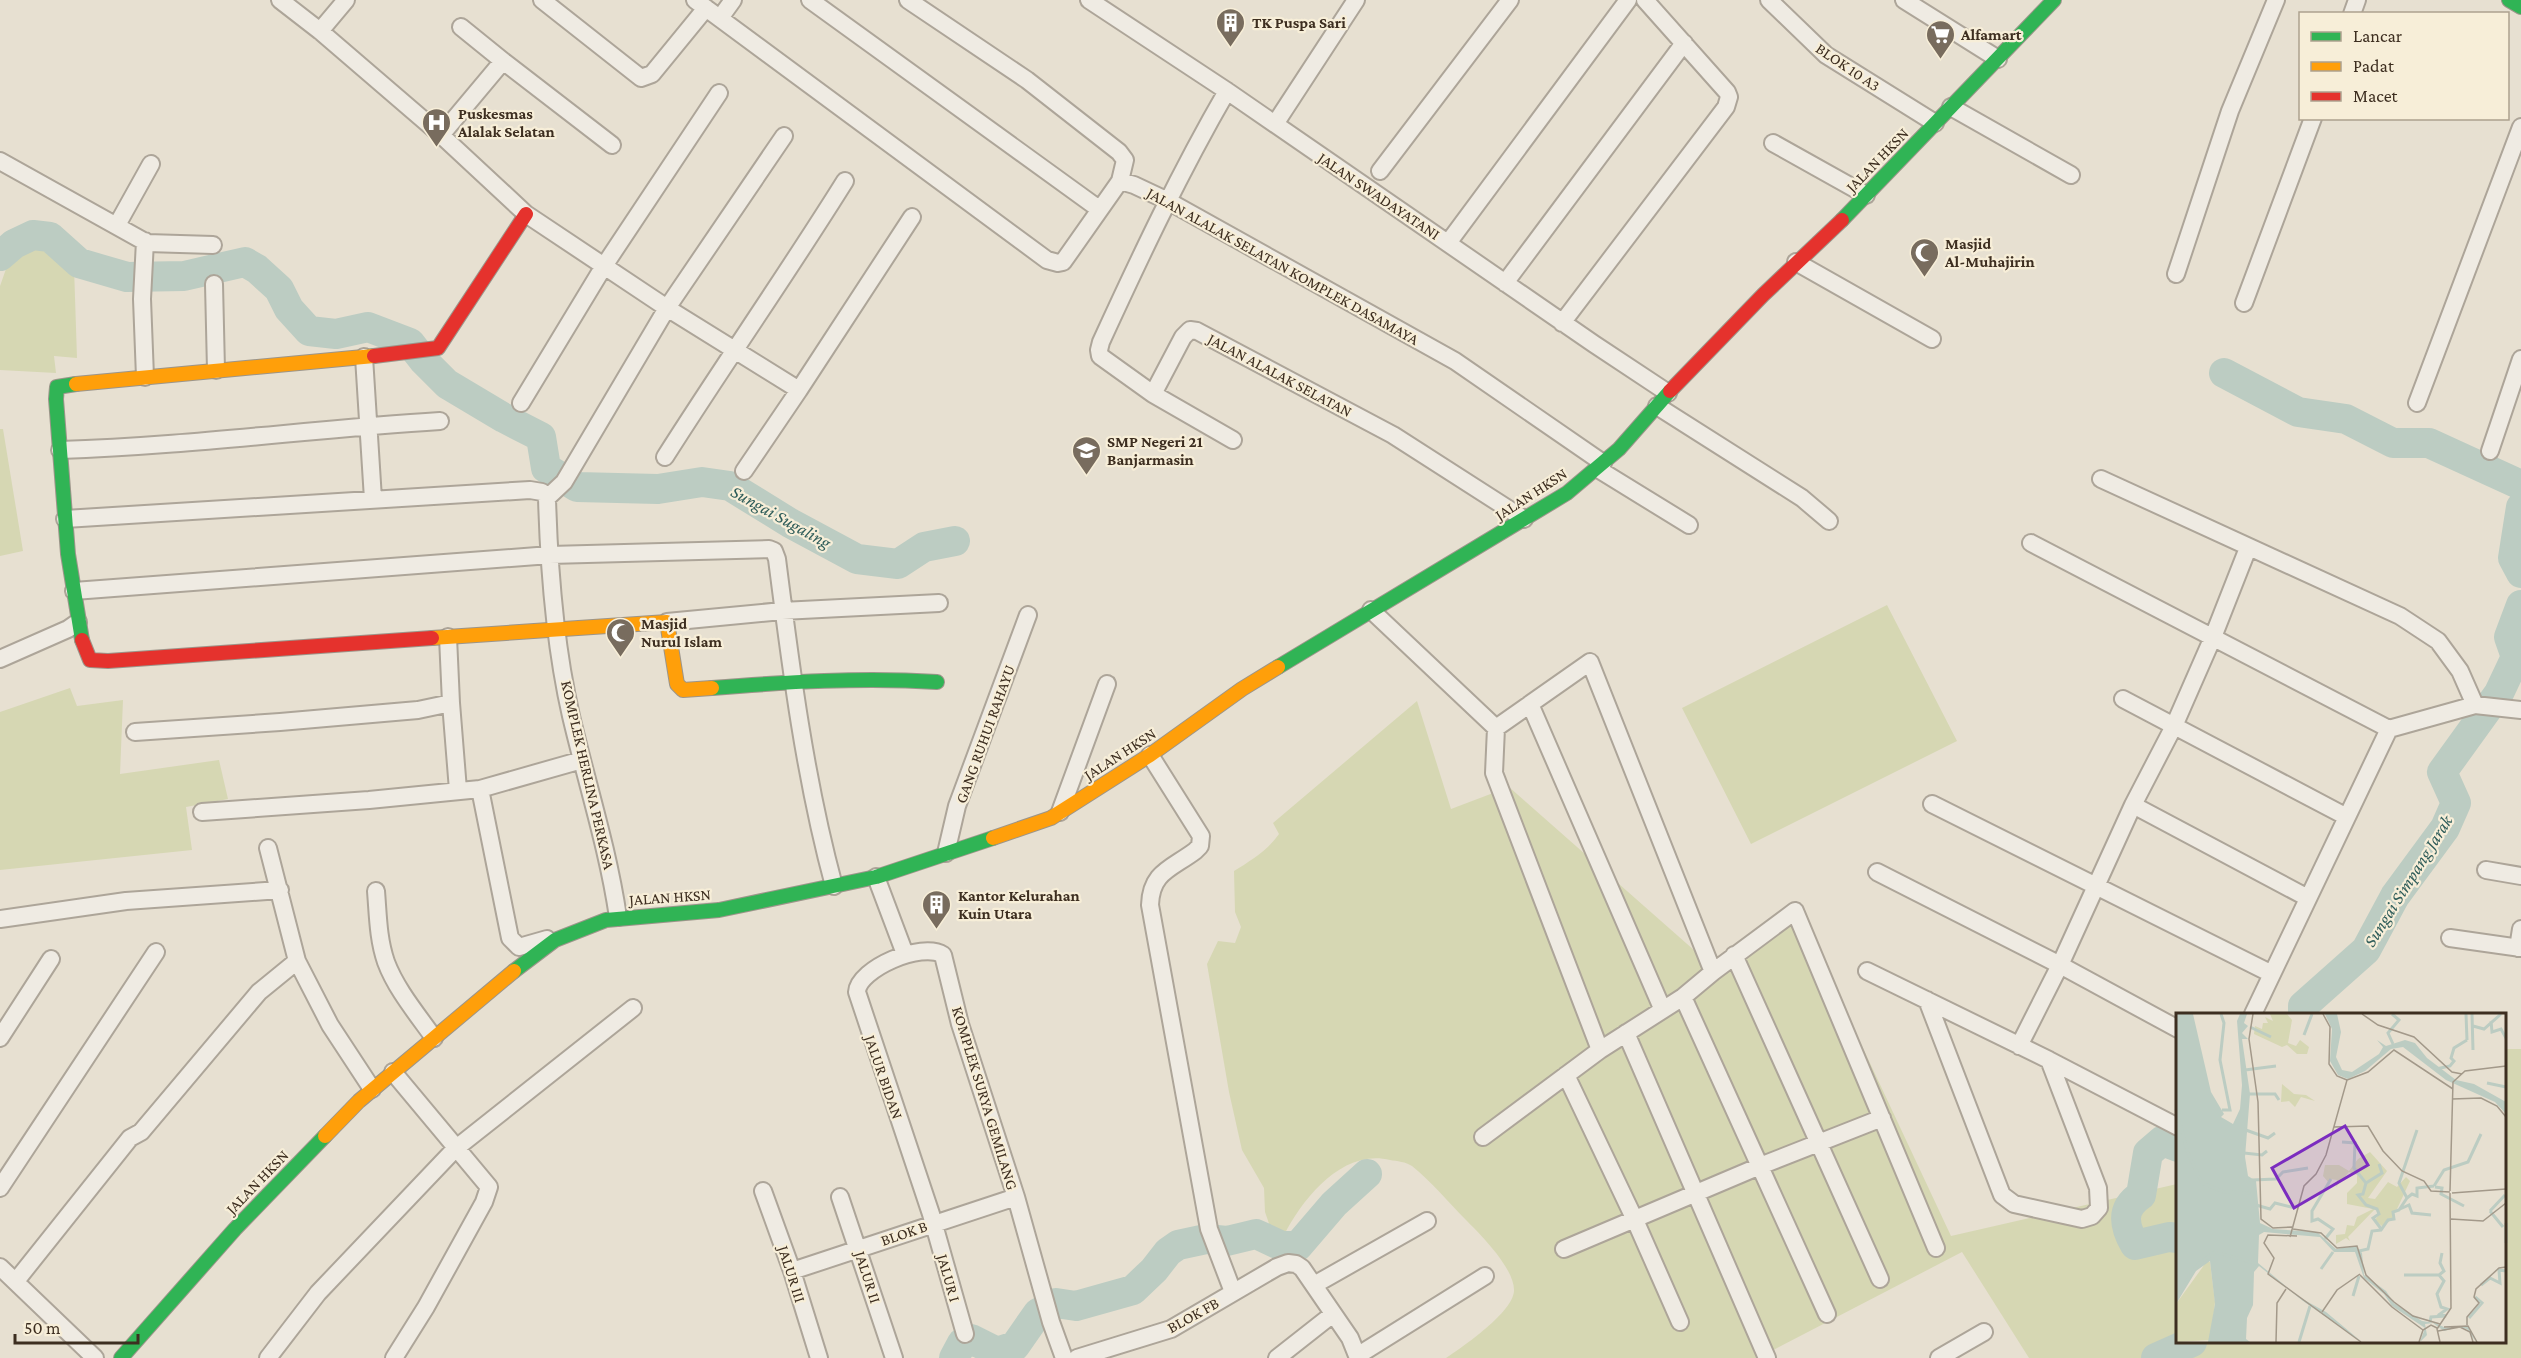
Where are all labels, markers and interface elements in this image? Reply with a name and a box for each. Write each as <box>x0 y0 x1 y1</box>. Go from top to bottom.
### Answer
building icon: TK Puspa Sari <box>1215 6 1247 48</box>
legend <box>2299 12 2509 120</box>
place label: TK Puspa Sari <box>1252 14 1346 31</box>
supermarket icon: Alfamart <box>1924 18 1956 60</box>
place label: Alfamart <box>1960 26 2022 43</box>
text: Lancar <box>2353 26 2403 46</box>
street label: BLOK 10 A3 <box>1813 39 1883 95</box>
text: Padat <box>2353 56 2395 76</box>
text: Macet <box>2353 86 2399 106</box>
place label: Puskesmas Alalak Selatan <box>457 105 555 140</box>
hospital icon: Puskesmas Alalak Selatan <box>421 106 453 148</box>
street label: JALAN HKSN <box>1841 125 1912 198</box>
street label: JALAN SWADAYATANI <box>1313 148 1443 244</box>
street label: JALAN ALALAK SELATAN KOMPLEK DASAMAYA <box>1142 183 1423 349</box>
place label: Masjid Al-Muhajirin <box>1944 235 2035 271</box>
mosque icon: Masjid Al-Muhajirin <box>1908 236 1940 278</box>
street label: JALAN ALALAK SELATAN <box>1203 329 1355 421</box>
place label: SMP Negeri 21 Banjarmasin <box>1107 433 1203 469</box>
school or university icon: SMP Negeri 21 Banjarmasin <box>1070 434 1102 476</box>
street label: JALAN HKSN <box>1490 465 1571 525</box>
water label: Sungai Sugaling <box>728 481 835 553</box>
place label: Masjid Nurul Islam <box>641 615 722 650</box>
mosque icon: Masjid Nurul Islam <box>604 616 636 658</box>
street label: GANG RUHUI RAHAYU <box>952 663 1018 805</box>
street label: KOMPLEK HERLINA PERKASA <box>558 679 618 872</box>
street label: JALAN HKSN <box>1079 725 1160 785</box>
water label: Sungai Simpang Jarak <box>2359 811 2457 950</box>
street label: JALAN HKSN <box>626 886 712 909</box>
place label: Kantor Kelurahan Kuin Utara <box>958 887 1080 922</box>
building icon: Kantor Kelurahan Kuin Utara <box>921 888 953 930</box>
street label: KOMPLEK SURYA GEMILANG <box>949 1004 1021 1192</box>
inset map <box>2176 1013 2506 1343</box>
street label: JALUR BIDAN <box>860 1031 906 1122</box>
street label: JALAN HKSN <box>221 1147 292 1220</box>
street label: BLOK B <box>878 1217 930 1249</box>
street label: JALUR III <box>773 1242 809 1305</box>
street label: JALUR II <box>850 1247 884 1306</box>
street label: JALUR I <box>933 1250 964 1304</box>
street label: BLOK FB <box>1164 1294 1222 1336</box>
scale bar <box>15 1307 138 1345</box>
text: 50 m <box>24 1318 61 1338</box>

